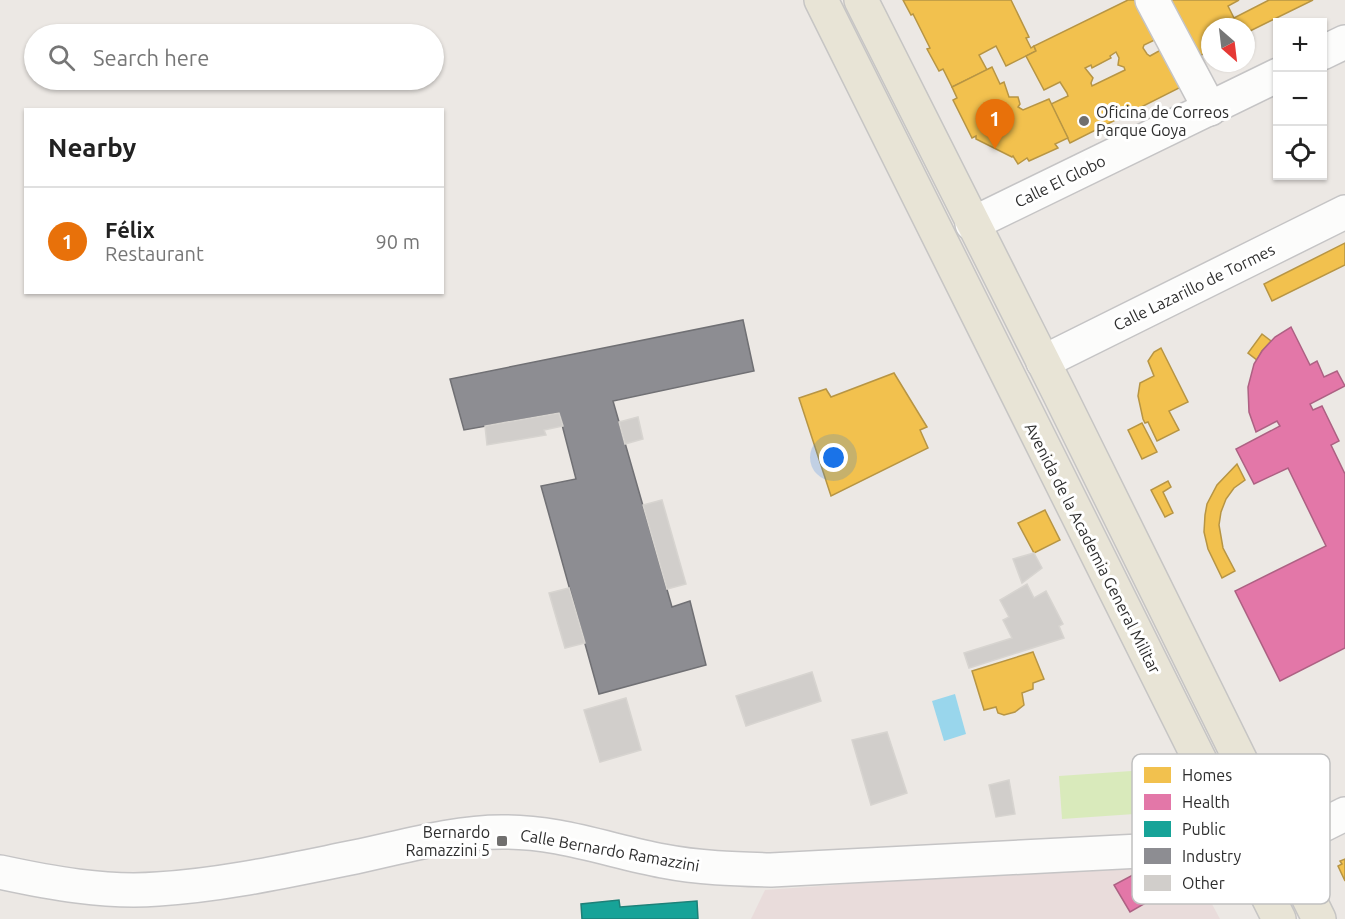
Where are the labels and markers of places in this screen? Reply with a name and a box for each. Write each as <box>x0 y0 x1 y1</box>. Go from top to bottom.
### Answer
pin: 1 <box>976 100 1014 149</box>
place label: Oficina de Correos Parque Goya <box>1096 103 1229 139</box>
marker: Oficina de Correos Parque Goya <box>1077 114 1091 128</box>
place label: Bernardo Ramazzini 5 <box>405 823 490 859</box>
marker: Bernardo Ramazzini 5 <box>495 834 509 848</box>

